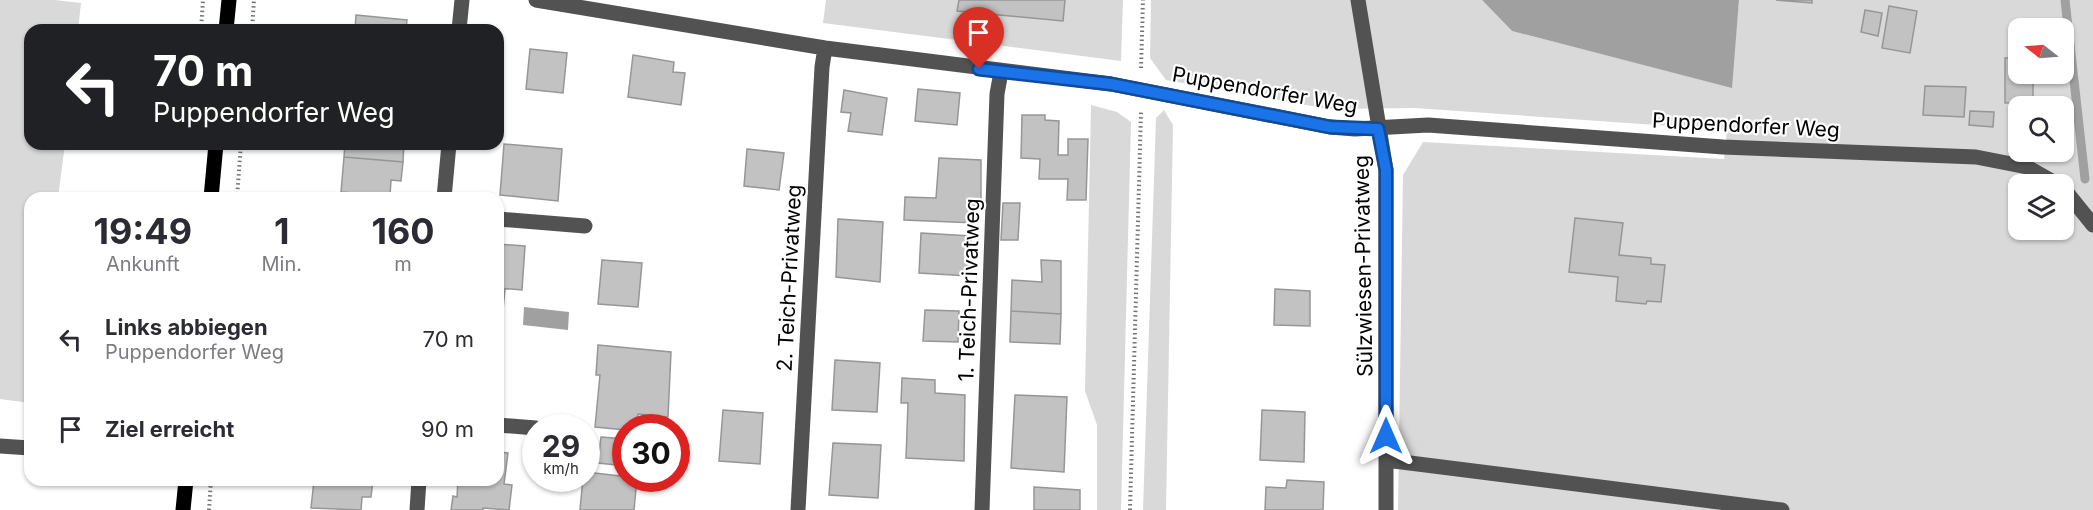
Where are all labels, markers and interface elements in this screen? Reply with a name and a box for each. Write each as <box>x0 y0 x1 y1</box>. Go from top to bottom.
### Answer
pin <box>953 7 1004 69</box>
icon: arrive <box>962 16 995 49</box>
north arrow <box>2008 18 2074 84</box>
map controls <box>2008 18 2074 240</box>
text: 70 m <box>153 45 253 96</box>
icon: left <box>54 48 132 126</box>
street label: Puppendorfer Weg <box>1170 61 1360 119</box>
text: Puppendorfer Weg <box>153 96 395 129</box>
button: search <box>2008 96 2074 162</box>
street label: Puppendorfer Weg <box>1652 108 1840 142</box>
street label: Sülzwiesen-Privatweg <box>1349 155 1377 377</box>
button: layers <box>2008 174 2074 240</box>
street label: 2. Teich-Privatweg <box>772 184 806 372</box>
street label: 1. Teich-Privatweg <box>953 198 985 382</box>
text: 19:49 <box>93 209 192 253</box>
text: 1 <box>274 209 289 253</box>
text: 160 <box>371 209 435 253</box>
text: Ankunft <box>106 252 179 276</box>
text: Min. <box>261 252 302 276</box>
text: m <box>394 252 412 276</box>
text: Links abbiegen <box>105 314 268 340</box>
icon: left <box>54 323 87 356</box>
text: 70 m <box>423 326 474 352</box>
text: Puppendorfer Weg <box>105 340 284 364</box>
position arrow <box>1354 404 1418 468</box>
icon: arrive <box>54 413 87 446</box>
speed limit sign: 30 <box>612 414 690 492</box>
text: Ziel erreicht <box>105 416 234 442</box>
text: 90 m <box>421 416 474 442</box>
text: 29 <box>542 428 580 464</box>
text: km/h <box>543 459 579 478</box>

